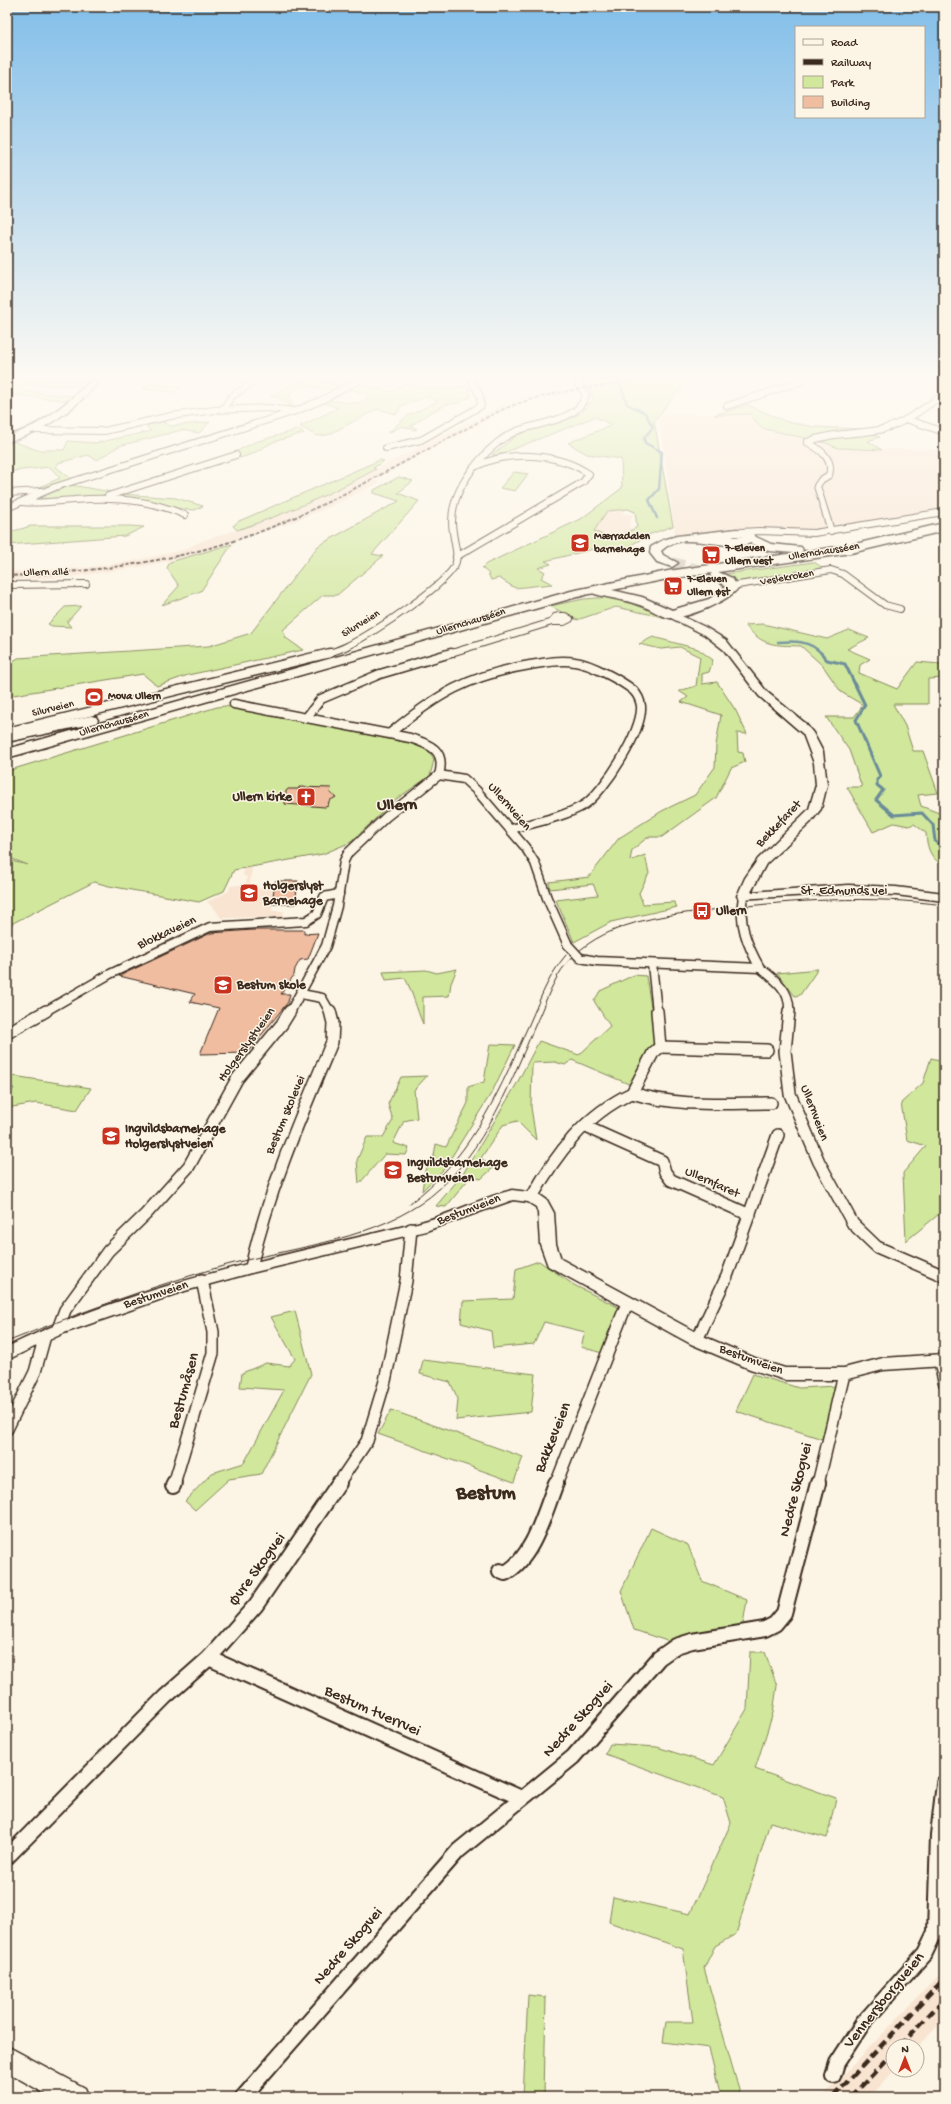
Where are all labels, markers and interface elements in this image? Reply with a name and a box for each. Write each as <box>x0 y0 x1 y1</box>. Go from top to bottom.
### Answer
legend <box>795 26 925 118</box>
text: Road <box>831 37 858 51</box>
text: Railway <box>831 57 871 71</box>
text: Park <box>830 77 856 91</box>
text: Building <box>830 97 870 111</box>
place label: Mærradalen barnehage <box>593 531 651 557</box>
school or university icon: Mærradalen barnehage <box>569 532 591 554</box>
street label: Ullernchausséen <box>788 540 861 564</box>
place label: 7-Eleven Ullern vest <box>724 543 774 568</box>
supermarket icon: 7-Eleven Ullern vest <box>700 544 722 566</box>
street label: Ullern allé <box>23 567 69 579</box>
street label: Veslekroken <box>758 567 816 589</box>
place label: 7-Eleven Ullern øst <box>686 574 731 599</box>
supermarket icon: 7-Eleven Ullern øst <box>662 575 684 597</box>
street label: Ullernchausséen <box>435 606 508 638</box>
street label: Silurveien <box>340 607 383 640</box>
sports icon: Mova Ullern <box>83 686 105 708</box>
place label: Mova Ullern <box>108 691 162 703</box>
street label: Silurveien <box>31 698 76 720</box>
street label: Ullernchausséen <box>78 708 151 740</box>
street label: Ullernveien <box>484 780 535 835</box>
church icon: Ullern kirke <box>295 786 317 808</box>
place label: Ullern kirke <box>232 790 293 805</box>
district label: Ullern <box>377 796 418 816</box>
street label: Bekkefaret <box>752 796 806 851</box>
place label: Holgerslyst Barnehage <box>262 879 325 909</box>
school or university icon: Holgerslyst Barnehage <box>238 882 260 904</box>
street label: St. Edmunds vei <box>801 884 887 899</box>
bus stop icon: Ullern <box>691 900 713 922</box>
place label: Ullern <box>716 904 748 919</box>
street label: Blokkaveien <box>134 912 200 954</box>
school or university icon: Bestum skole <box>212 974 234 996</box>
place label: Bestum skole <box>236 978 307 993</box>
street label: Holgerslystveien <box>215 1004 279 1085</box>
street label: Bestum skolevei <box>262 1073 309 1158</box>
street label: Ullernveien <box>796 1083 832 1144</box>
place label: Ingvildsbarnehage Holgerslystveien <box>125 1122 227 1152</box>
school or university icon: Ingvildsbarnehage Holgerslystveien <box>100 1125 122 1147</box>
place label: Ingvildsbarnehage Bestumveien <box>406 1156 509 1186</box>
school or university icon: Ingvildsbarnehage Bestumveien <box>382 1159 404 1181</box>
street label: Ullernfaret <box>682 1164 743 1202</box>
street label: Bestumveien <box>434 1191 504 1229</box>
street label: Bestumveien <box>121 1277 191 1313</box>
street label: Bestumveien <box>716 1341 786 1379</box>
street label: Bestumåsen <box>165 1350 205 1432</box>
street label: Bakkeveien <box>531 1400 577 1477</box>
street label: Nedre Skogvei <box>776 1441 818 1539</box>
district label: Bestum <box>455 1483 517 1506</box>
street label: Øvre Skogvei <box>225 1530 291 1610</box>
street label: Nedre Skogvei <box>540 1678 618 1762</box>
street label: Bestum tverrvei <box>320 1682 423 1742</box>
street label: Nedre Skogvei <box>310 1904 388 1990</box>
street label: Vennersborgveien <box>840 1949 930 2054</box>
north arrow <box>885 2038 925 2078</box>
text: N <box>901 2044 909 2056</box>

